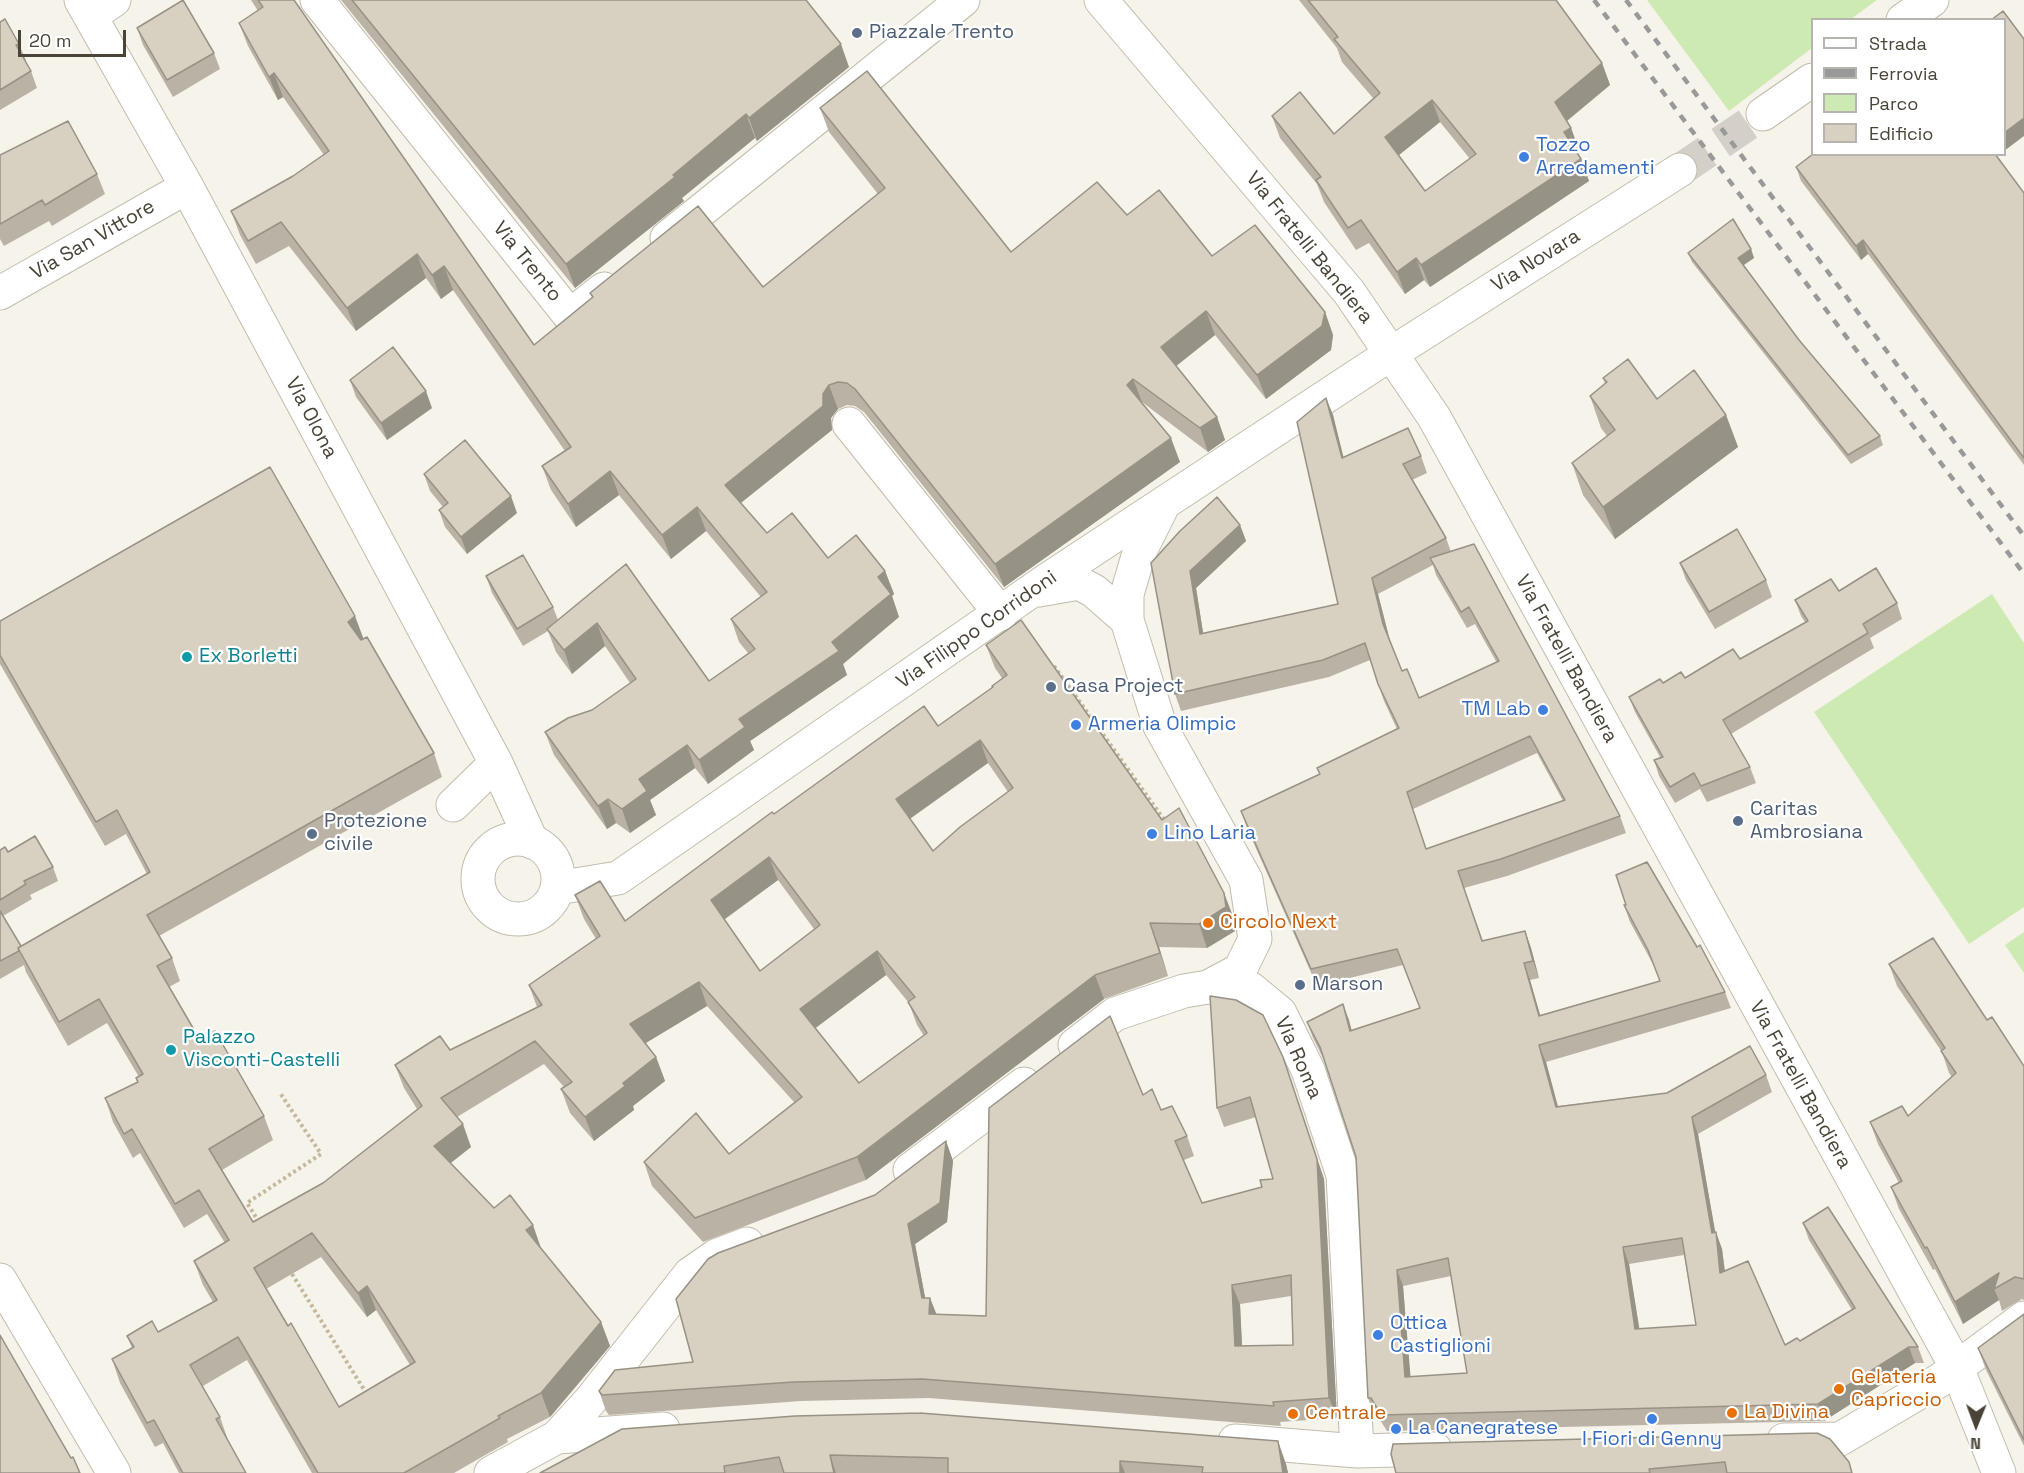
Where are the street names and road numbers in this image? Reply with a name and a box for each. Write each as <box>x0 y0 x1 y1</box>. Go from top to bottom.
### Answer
street label: Via Fratelli Bandiera <box>1240 167 1378 329</box>
street label: Via San Vittore <box>27 195 159 285</box>
street label: Via Trento <box>487 217 567 307</box>
street label: Via Novara <box>1487 224 1585 298</box>
street label: Via Olona <box>280 373 342 463</box>
street label: Via Filippo Corridoni <box>892 566 1062 694</box>
street label: Via Fratelli Bandiera <box>1510 571 1622 747</box>
street label: Via Fratelli Bandiera <box>1744 997 1856 1173</box>
street label: Via Roma <box>1269 1013 1327 1103</box>

